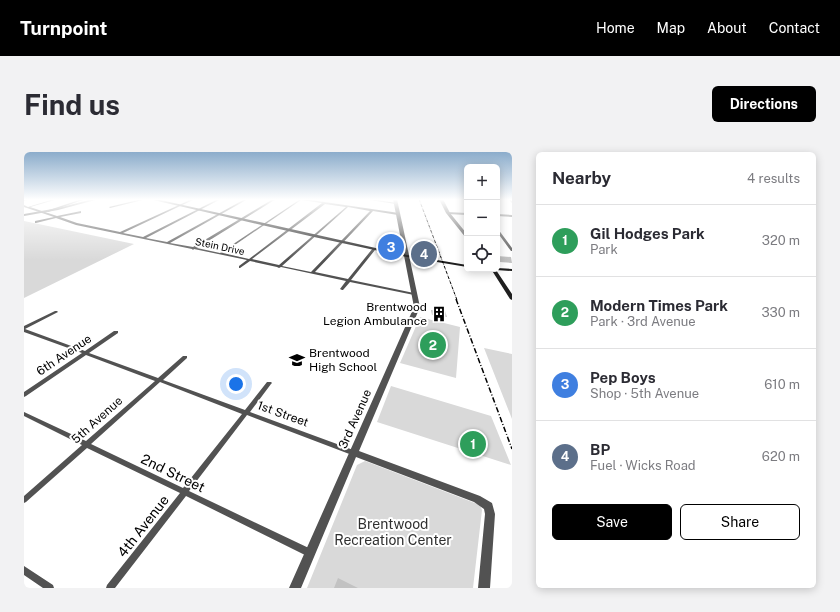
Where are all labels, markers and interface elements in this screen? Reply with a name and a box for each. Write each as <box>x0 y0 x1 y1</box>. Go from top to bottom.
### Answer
text: Turnpoint <box>20 17 107 39</box>
text: Home <box>596 20 635 36</box>
text: Map <box>657 20 685 36</box>
text: About <box>707 20 747 36</box>
text: Contact <box>769 20 820 36</box>
button: Directions <box>712 86 816 122</box>
text: Find us <box>24 88 120 121</box>
map controls <box>464 164 500 272</box>
button: + <box>464 164 500 200</box>
text: Nearby <box>552 168 611 188</box>
text: 4 results <box>747 171 800 186</box>
button: − <box>464 200 500 236</box>
text: Gil Hodges Park <box>590 225 705 242</box>
pin: 3 <box>378 232 404 262</box>
text: 1 <box>562 233 568 248</box>
text: 320 m <box>762 233 800 248</box>
street label: Stein Drive <box>194 235 246 257</box>
button: locate <box>464 236 500 272</box>
pin: 4 <box>411 239 437 269</box>
text: Park <box>590 242 618 257</box>
text: Modern Times Park <box>590 297 728 314</box>
place label: Brentwood Legion Ambulance <box>323 300 427 328</box>
building icon: Brentwood Legion Ambulance <box>430 305 448 323</box>
text: 2 <box>561 305 569 320</box>
text: 330 m <box>761 305 800 320</box>
text: Park · 3rd Avenue <box>590 314 696 329</box>
pin: 2 <box>420 330 446 360</box>
street label: 6th Avenue <box>34 331 94 378</box>
place label: Brentwood High School <box>309 346 377 374</box>
school or university icon: Brentwood High School <box>288 351 306 369</box>
text: Pep Boys <box>590 369 656 386</box>
your location <box>226 374 246 394</box>
text: 3 <box>561 377 569 392</box>
text: 610 m <box>764 377 800 392</box>
text: Shop · 5th Avenue <box>590 386 699 401</box>
street label: 3rd Avenue <box>336 387 374 451</box>
street label: 5th Avenue <box>69 393 125 446</box>
street label: 1st Street <box>255 398 311 430</box>
pin: 1 <box>460 429 486 459</box>
text: BP <box>590 441 610 458</box>
text: 4 <box>561 449 569 464</box>
text: 620 m <box>762 449 800 464</box>
street label: 2nd Street <box>138 451 208 495</box>
text: Fuel · Wicks Road <box>590 458 696 473</box>
street label: 4th Avenue <box>114 492 172 560</box>
button: Save <box>552 504 672 540</box>
button: Share <box>680 504 800 540</box>
park label: Brentwood Recreation Center <box>334 516 452 548</box>

